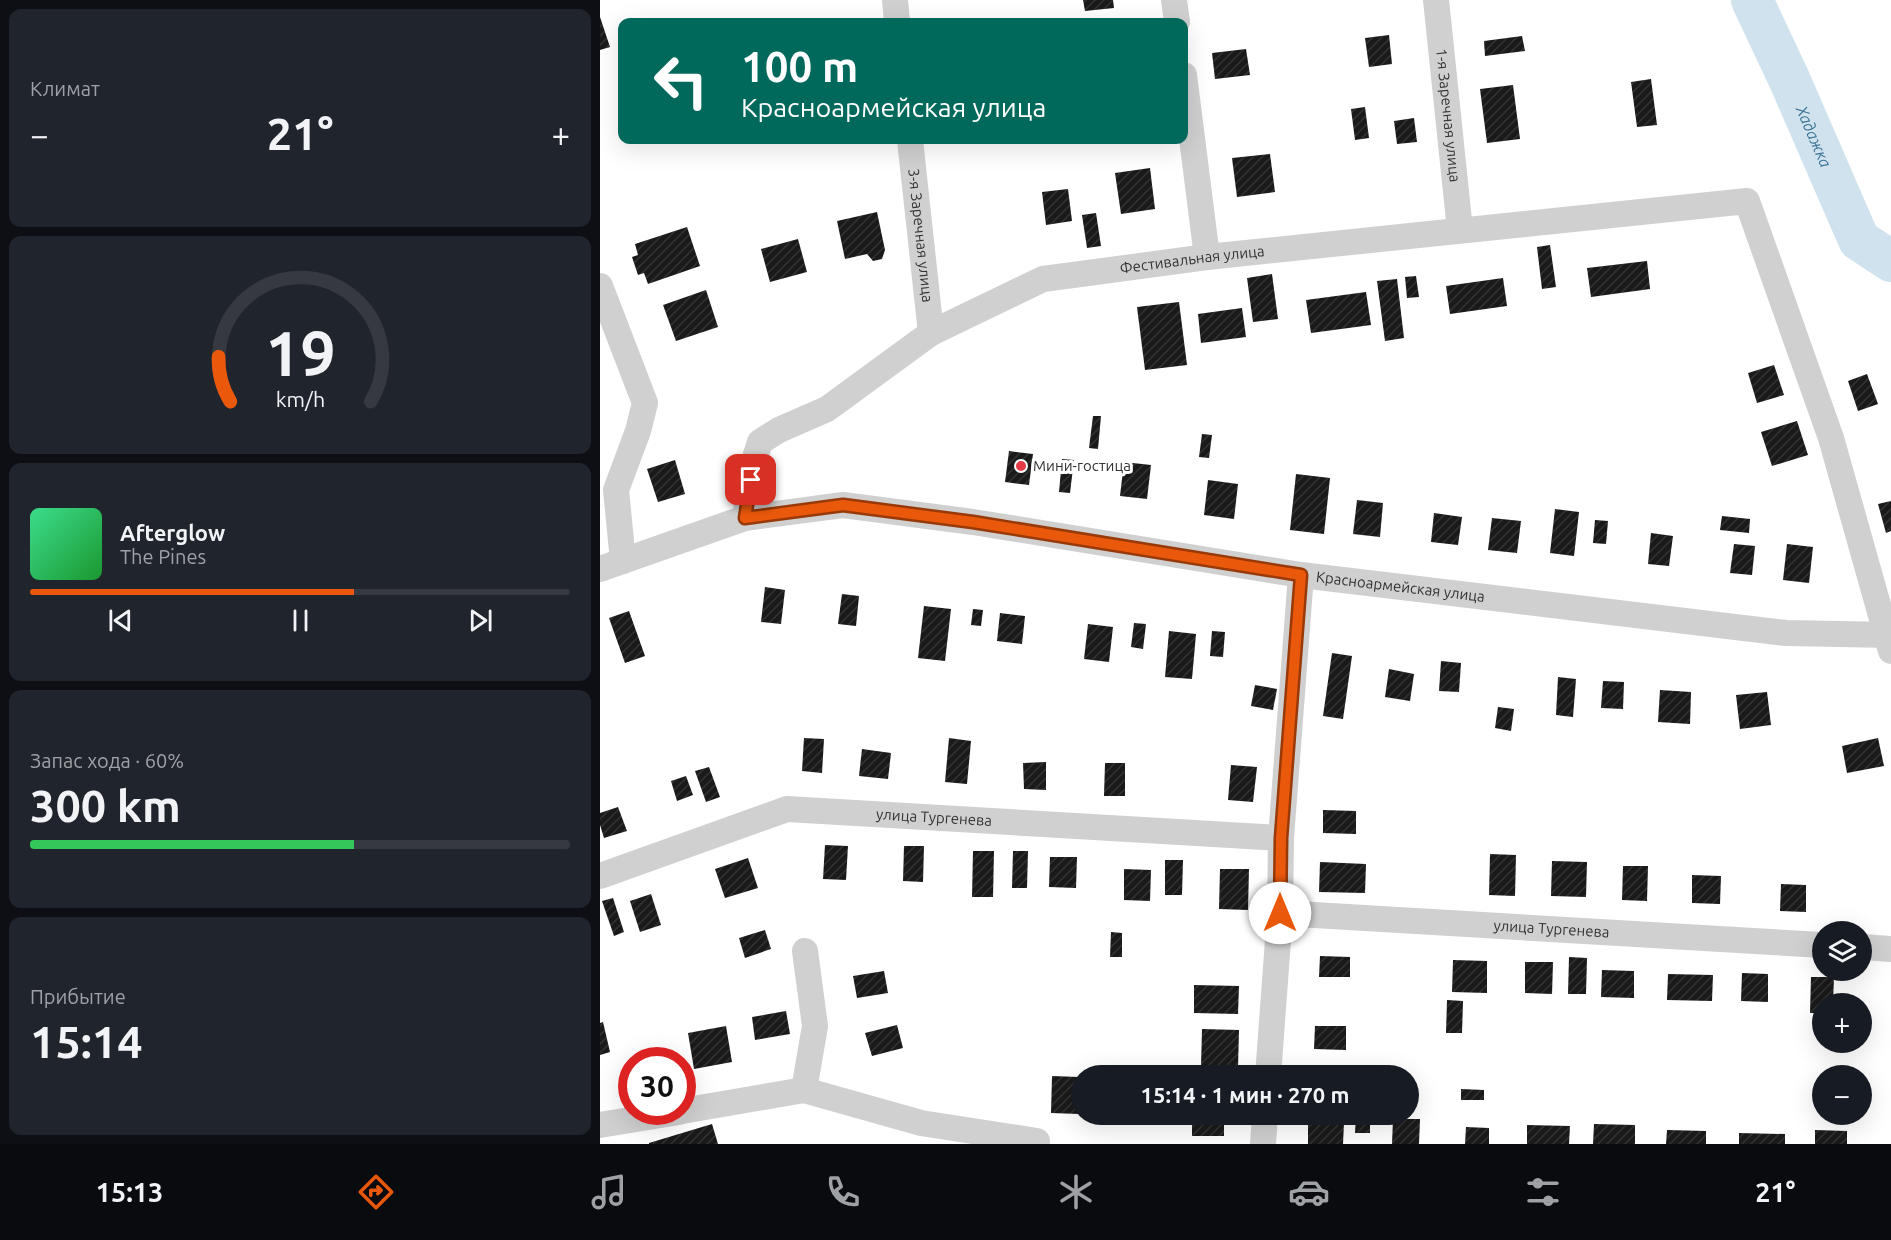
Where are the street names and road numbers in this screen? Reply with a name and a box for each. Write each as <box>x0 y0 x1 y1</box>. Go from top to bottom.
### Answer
street label: 1-я Заречная улица <box>1433 48 1464 183</box>
street label: 3-я Заречная улица <box>905 168 937 303</box>
street label: Фестивальная улица <box>1119 242 1265 277</box>
street label: Красноармейская улица <box>1315 568 1486 605</box>
street label: улица Тургенева <box>876 805 993 829</box>
street label: улица Тургенева <box>1493 917 1610 940</box>

